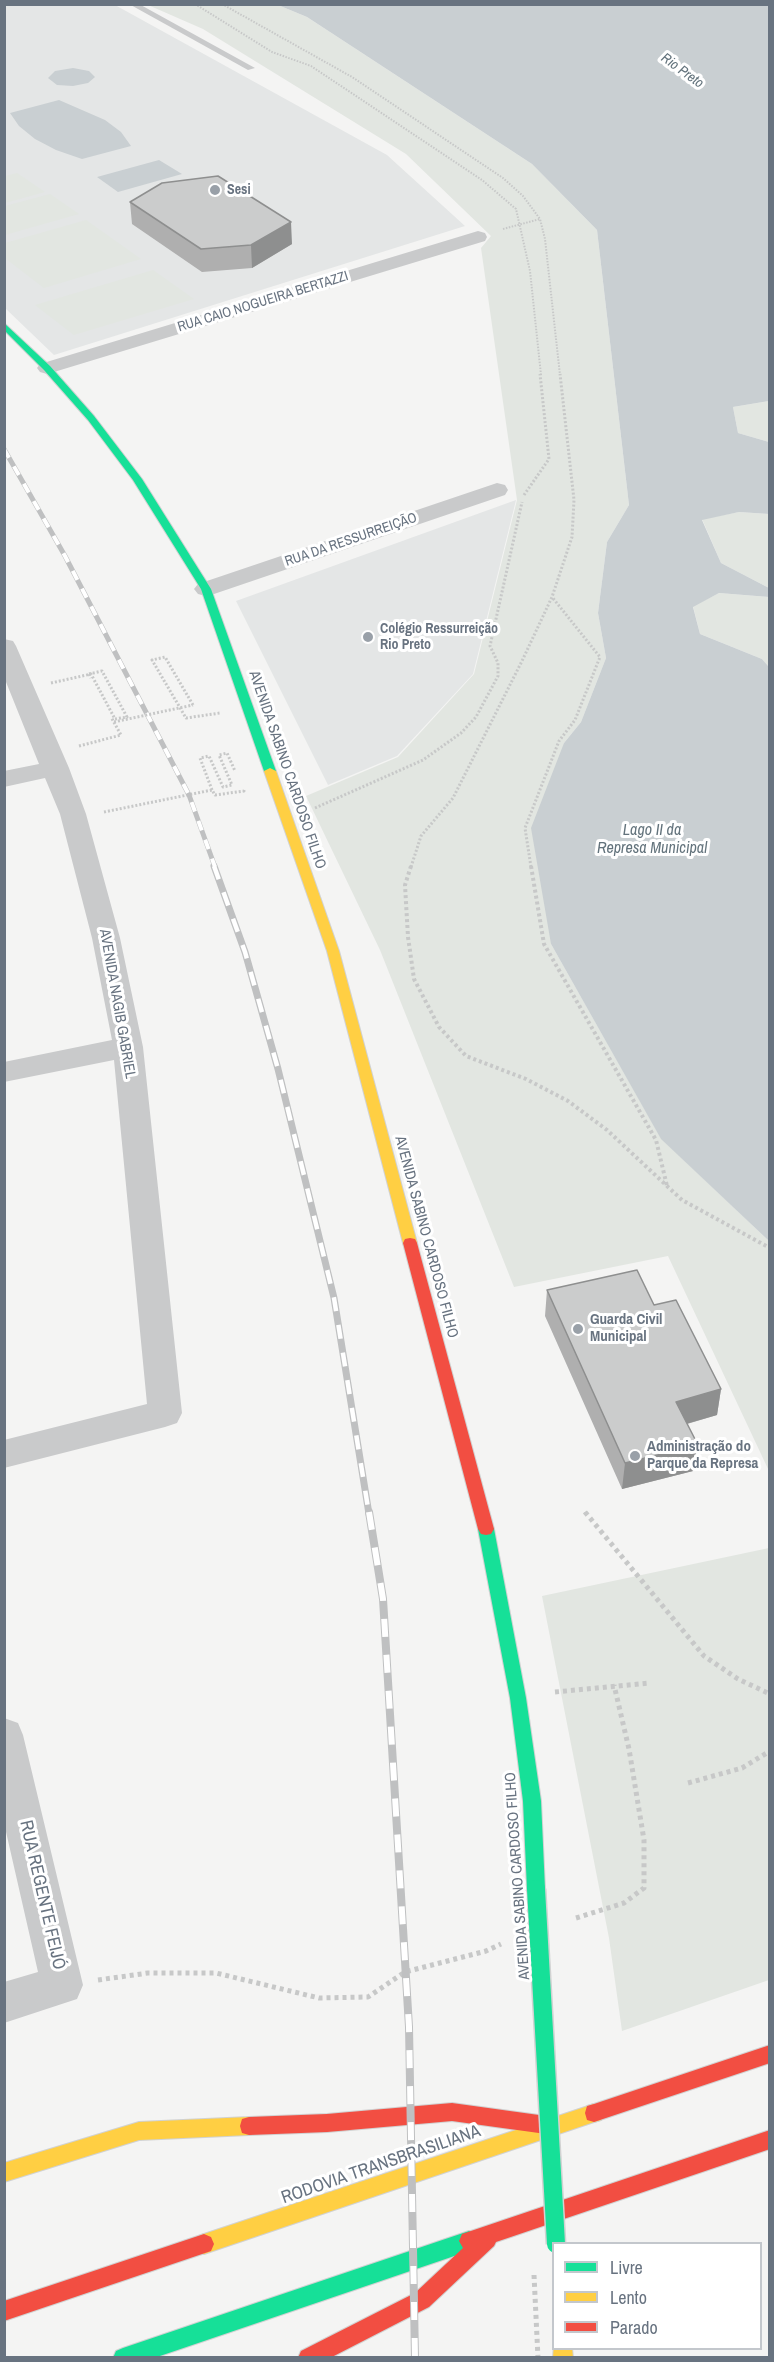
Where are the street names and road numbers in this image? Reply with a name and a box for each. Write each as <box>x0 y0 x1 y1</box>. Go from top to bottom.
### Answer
street label: RUA CAIO NOGUEIRA BERTAZZI <box>176 268 350 336</box>
street label: RUA DA RESSURREIÇÃO <box>283 510 419 570</box>
street label: AVENIDA SABINO CARDOSO FILHO <box>245 669 329 871</box>
street label: AVENIDA NAGIB GABRIEL <box>95 928 139 1080</box>
street label: AVENIDA SABINO CARDOSO FILHO <box>390 1134 462 1340</box>
street label: AVENIDA SABINO CARDOSO FILHO <box>502 1771 534 1981</box>
street label: RUA REGENTE FEIJÓ <box>14 1818 70 1972</box>
street label: RODOVIA TRANSBRASILIANA <box>279 2121 483 2209</box>

